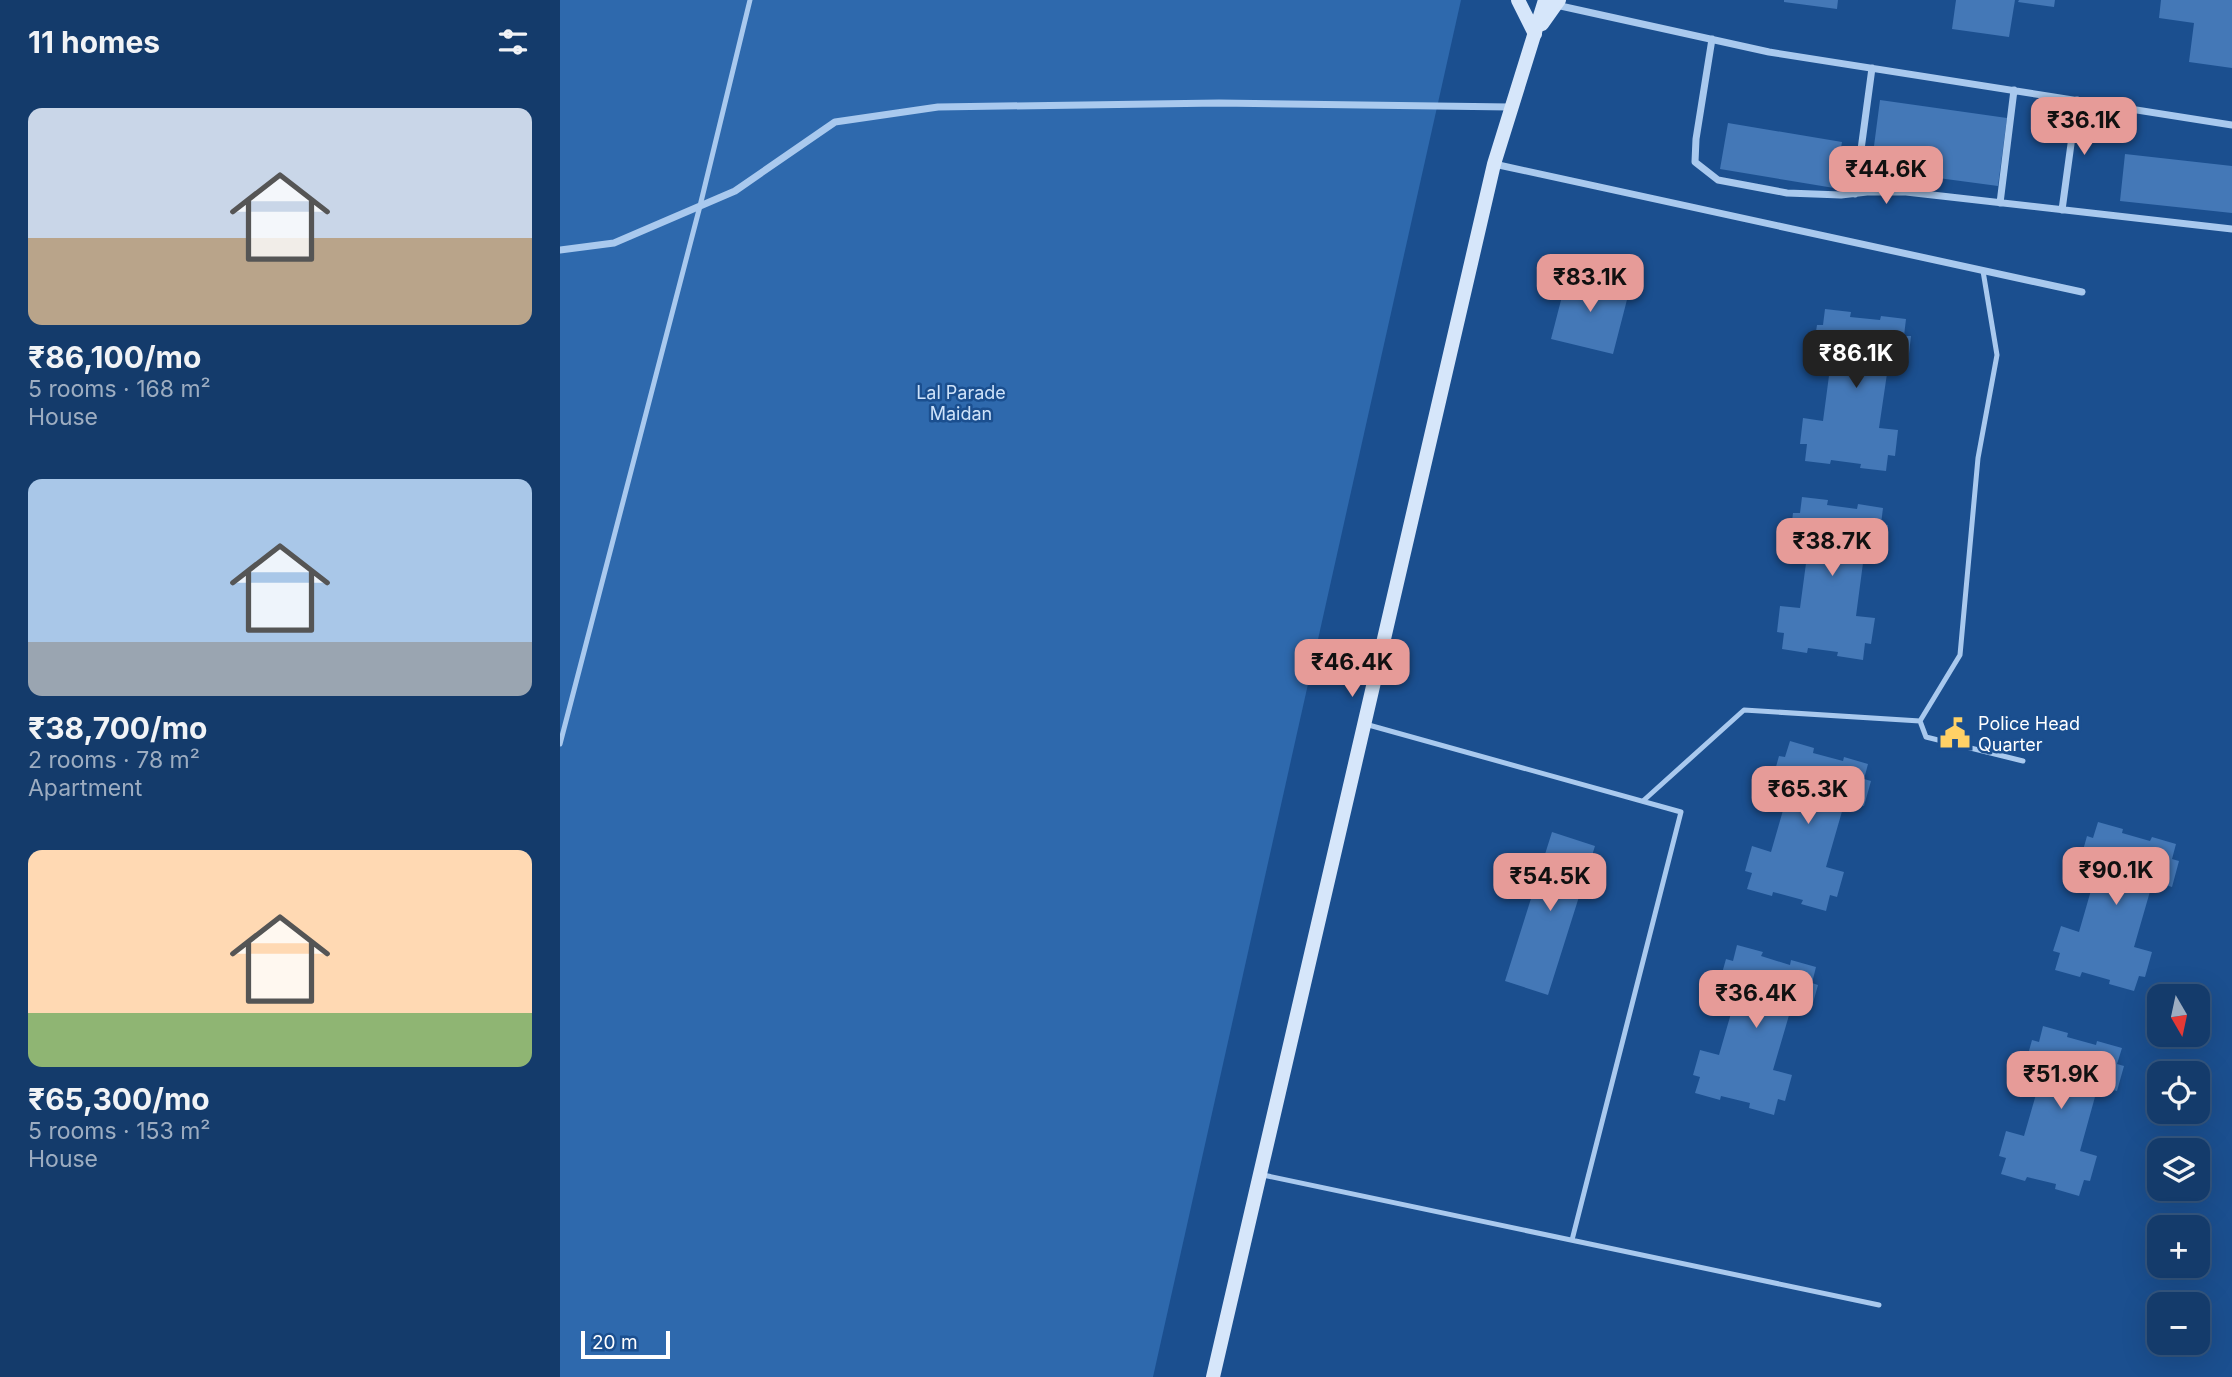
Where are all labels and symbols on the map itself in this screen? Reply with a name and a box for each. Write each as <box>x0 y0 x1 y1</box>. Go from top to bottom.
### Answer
pin: ₹36.1K <box>2027 97 2141 157</box>
pin: ₹44.6K <box>1829 146 1943 206</box>
pin: ₹83.1K <box>1533 254 1647 314</box>
pin: ₹86.1K <box>1799 330 1913 390</box>
park label: Lal Parade Maidan <box>916 382 1006 424</box>
pin: ₹38.7K <box>1775 518 1889 578</box>
pin: ₹46.4K <box>1295 640 1409 699</box>
place label: Police Head Quarter <box>1978 713 2080 755</box>
public building icon: Police Head Quarter <box>1938 716 1972 750</box>
pin: ₹65.3K <box>1751 766 1865 826</box>
pin: ₹90.1K <box>2059 848 2173 907</box>
pin: ₹54.5K <box>1493 853 1607 913</box>
pin: ₹36.4K <box>1699 970 1813 1030</box>
north arrow <box>2147 984 2210 1046</box>
pin: ₹51.9K <box>2004 1052 2118 1111</box>
scale bar <box>581 1328 670 1360</box>

